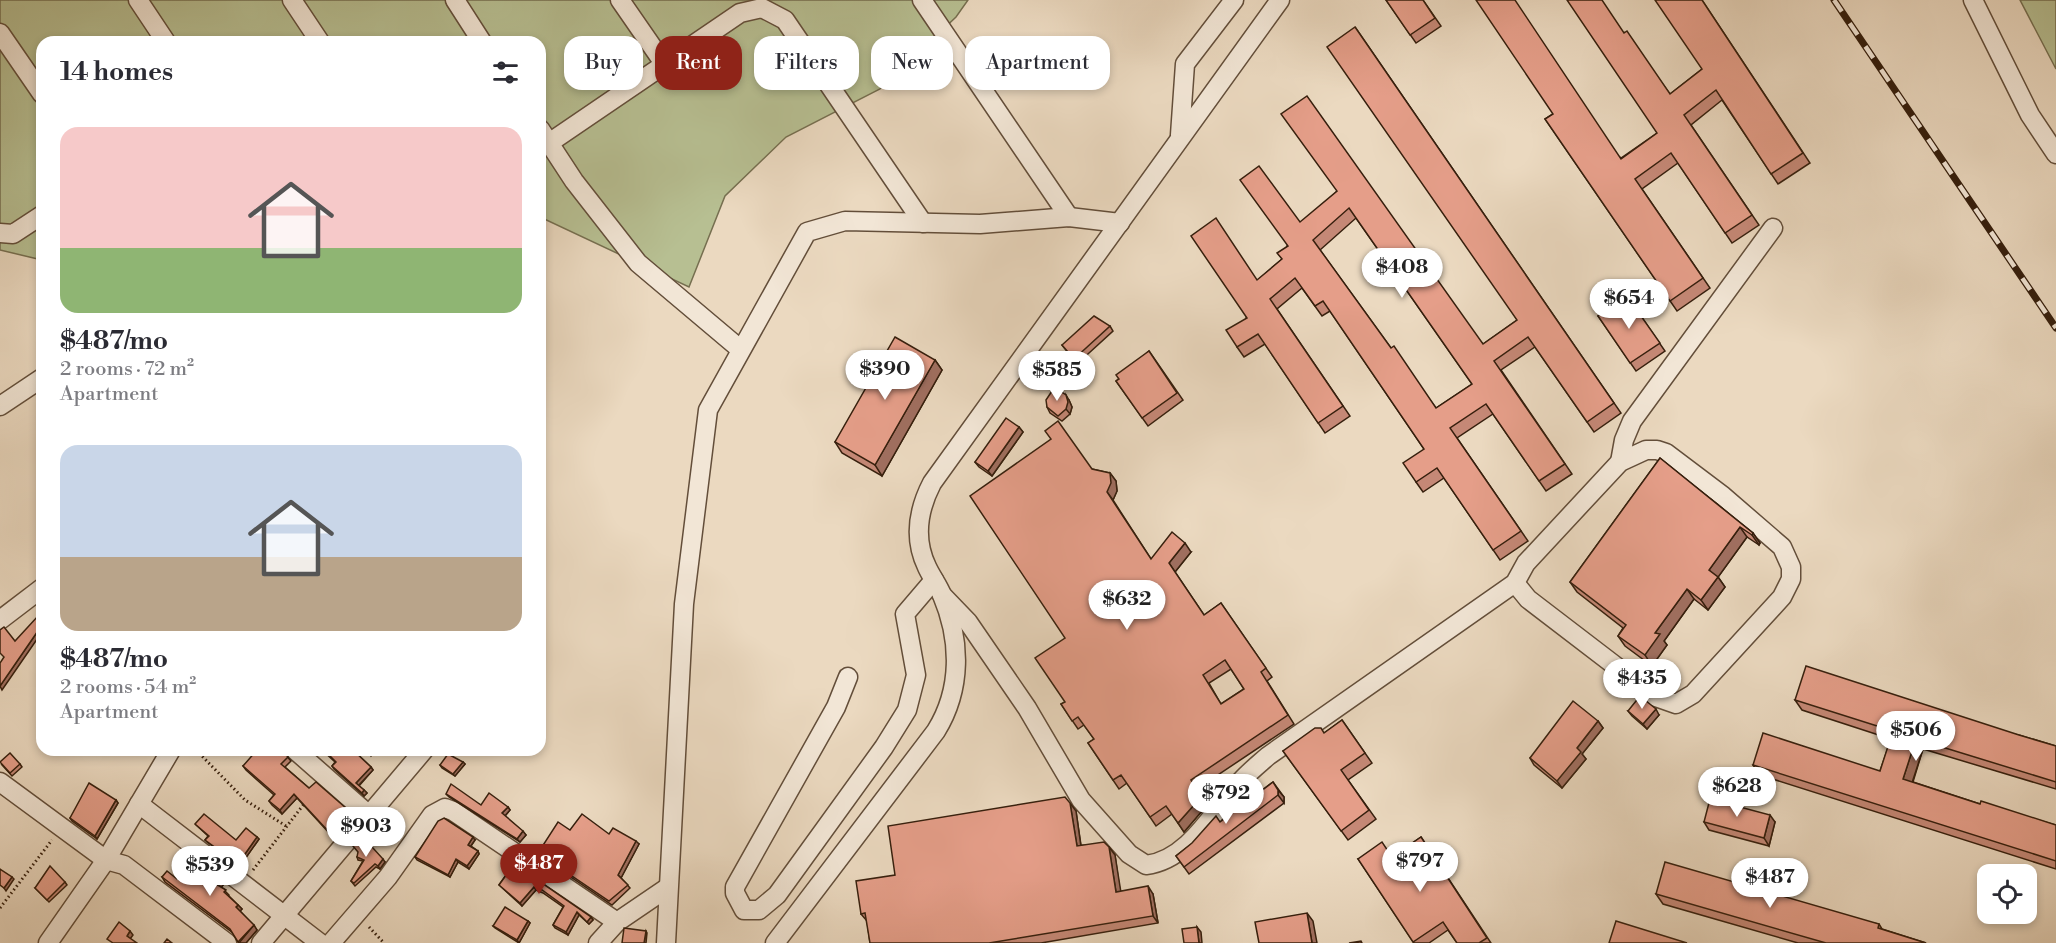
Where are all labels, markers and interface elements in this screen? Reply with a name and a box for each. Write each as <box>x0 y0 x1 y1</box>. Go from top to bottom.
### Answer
chip: Buy <box>564 36 643 90</box>
chip: Rent <box>655 36 742 90</box>
chip: Filters <box>754 36 859 90</box>
chip: New <box>871 36 953 90</box>
chip: Apartment <box>965 36 1110 90</box>
text: 14 homes <box>60 56 173 88</box>
icon: filters <box>489 56 522 89</box>
icon: home <box>237 166 345 274</box>
pin: $408 <box>1366 248 1438 299</box>
text: $408 <box>1376 255 1428 280</box>
pin: $654 <box>1593 279 1665 330</box>
text: $654 <box>1604 286 1654 311</box>
text: $487/mo <box>60 325 168 357</box>
pin: $390 <box>849 350 921 401</box>
pin: $585 <box>1021 351 1093 402</box>
text: 2 rooms · 72 m² <box>60 357 194 382</box>
text: $390 <box>859 357 911 382</box>
text: $585 <box>1032 358 1082 383</box>
text: Apartment <box>60 382 158 407</box>
icon: home <box>237 484 345 592</box>
pin: $632 <box>1091 580 1163 631</box>
text: $632 <box>1102 587 1152 612</box>
text: $487/mo <box>60 643 168 675</box>
pin: $435 <box>1606 659 1678 710</box>
text: $435 <box>1617 666 1667 691</box>
text: 2 rooms · 54 m² <box>60 675 196 700</box>
text: Apartment <box>60 700 158 725</box>
pin: $506 <box>1880 711 1952 762</box>
text: $506 <box>1890 718 1942 743</box>
pin: $628 <box>1701 767 1773 818</box>
pin: $792 <box>1190 774 1262 825</box>
text: $628 <box>1712 774 1762 799</box>
text: $792 <box>1202 781 1250 806</box>
pin: $903 <box>330 807 402 858</box>
text: $903 <box>340 814 392 839</box>
pin: $797 <box>1384 842 1456 893</box>
pin: $487 <box>503 844 575 895</box>
pin: $539 <box>174 846 246 897</box>
text: $797 <box>1396 849 1444 874</box>
text: $487 <box>514 851 564 876</box>
text: $539 <box>186 853 234 878</box>
pin: $487 <box>1734 858 1806 909</box>
map controls <box>1977 864 2037 924</box>
button: locate <box>1977 864 2037 924</box>
text: $487 <box>1745 865 1795 890</box>

